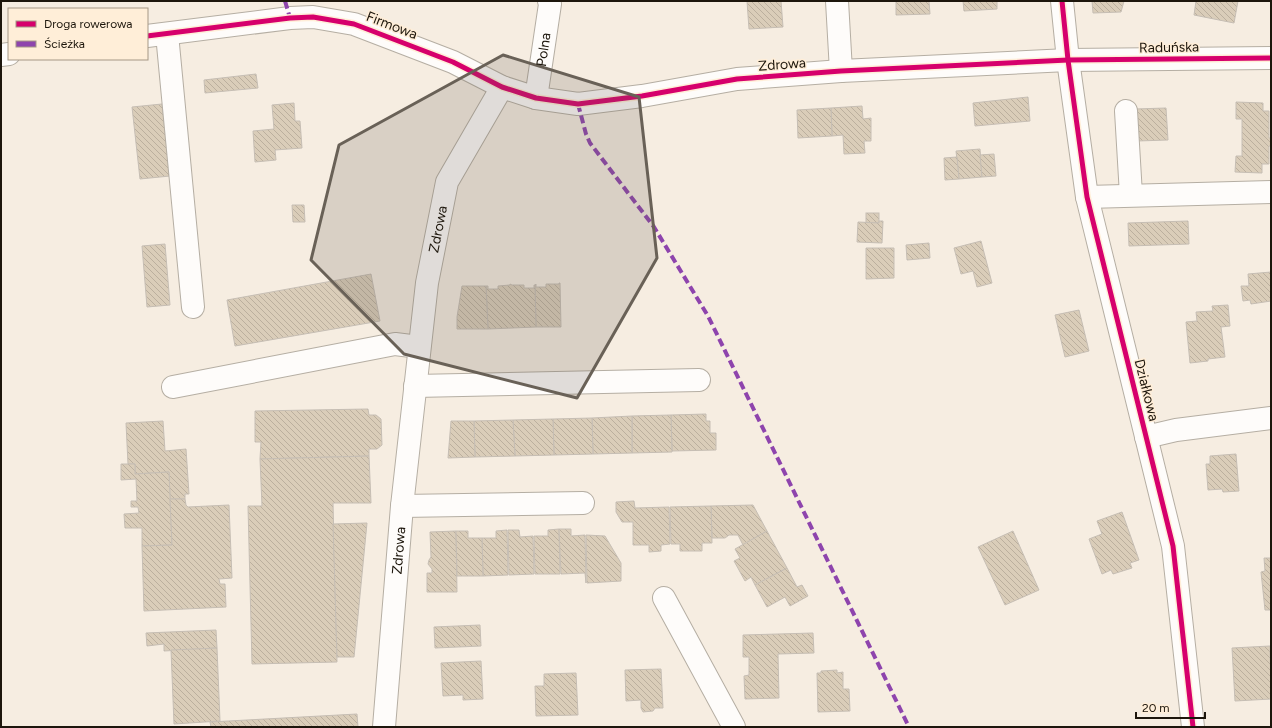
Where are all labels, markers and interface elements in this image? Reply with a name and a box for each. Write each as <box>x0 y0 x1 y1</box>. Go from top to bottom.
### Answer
legend <box>8 8 148 60</box>
street label: Firmowa <box>364 8 420 43</box>
text: Droga rowerowa <box>44 17 132 31</box>
street label: Polna <box>533 31 555 68</box>
text: Ścieżka <box>44 37 85 51</box>
street label: Raduńska <box>1139 38 1199 57</box>
street label: Zdrowa <box>758 54 806 75</box>
street label: Zdrowa <box>425 204 451 254</box>
street label: Działkowa <box>1131 357 1162 423</box>
street label: Zdrowa <box>388 526 409 575</box>
scale bar <box>1136 694 1205 720</box>
text: 20 m <box>1142 701 1170 715</box>

